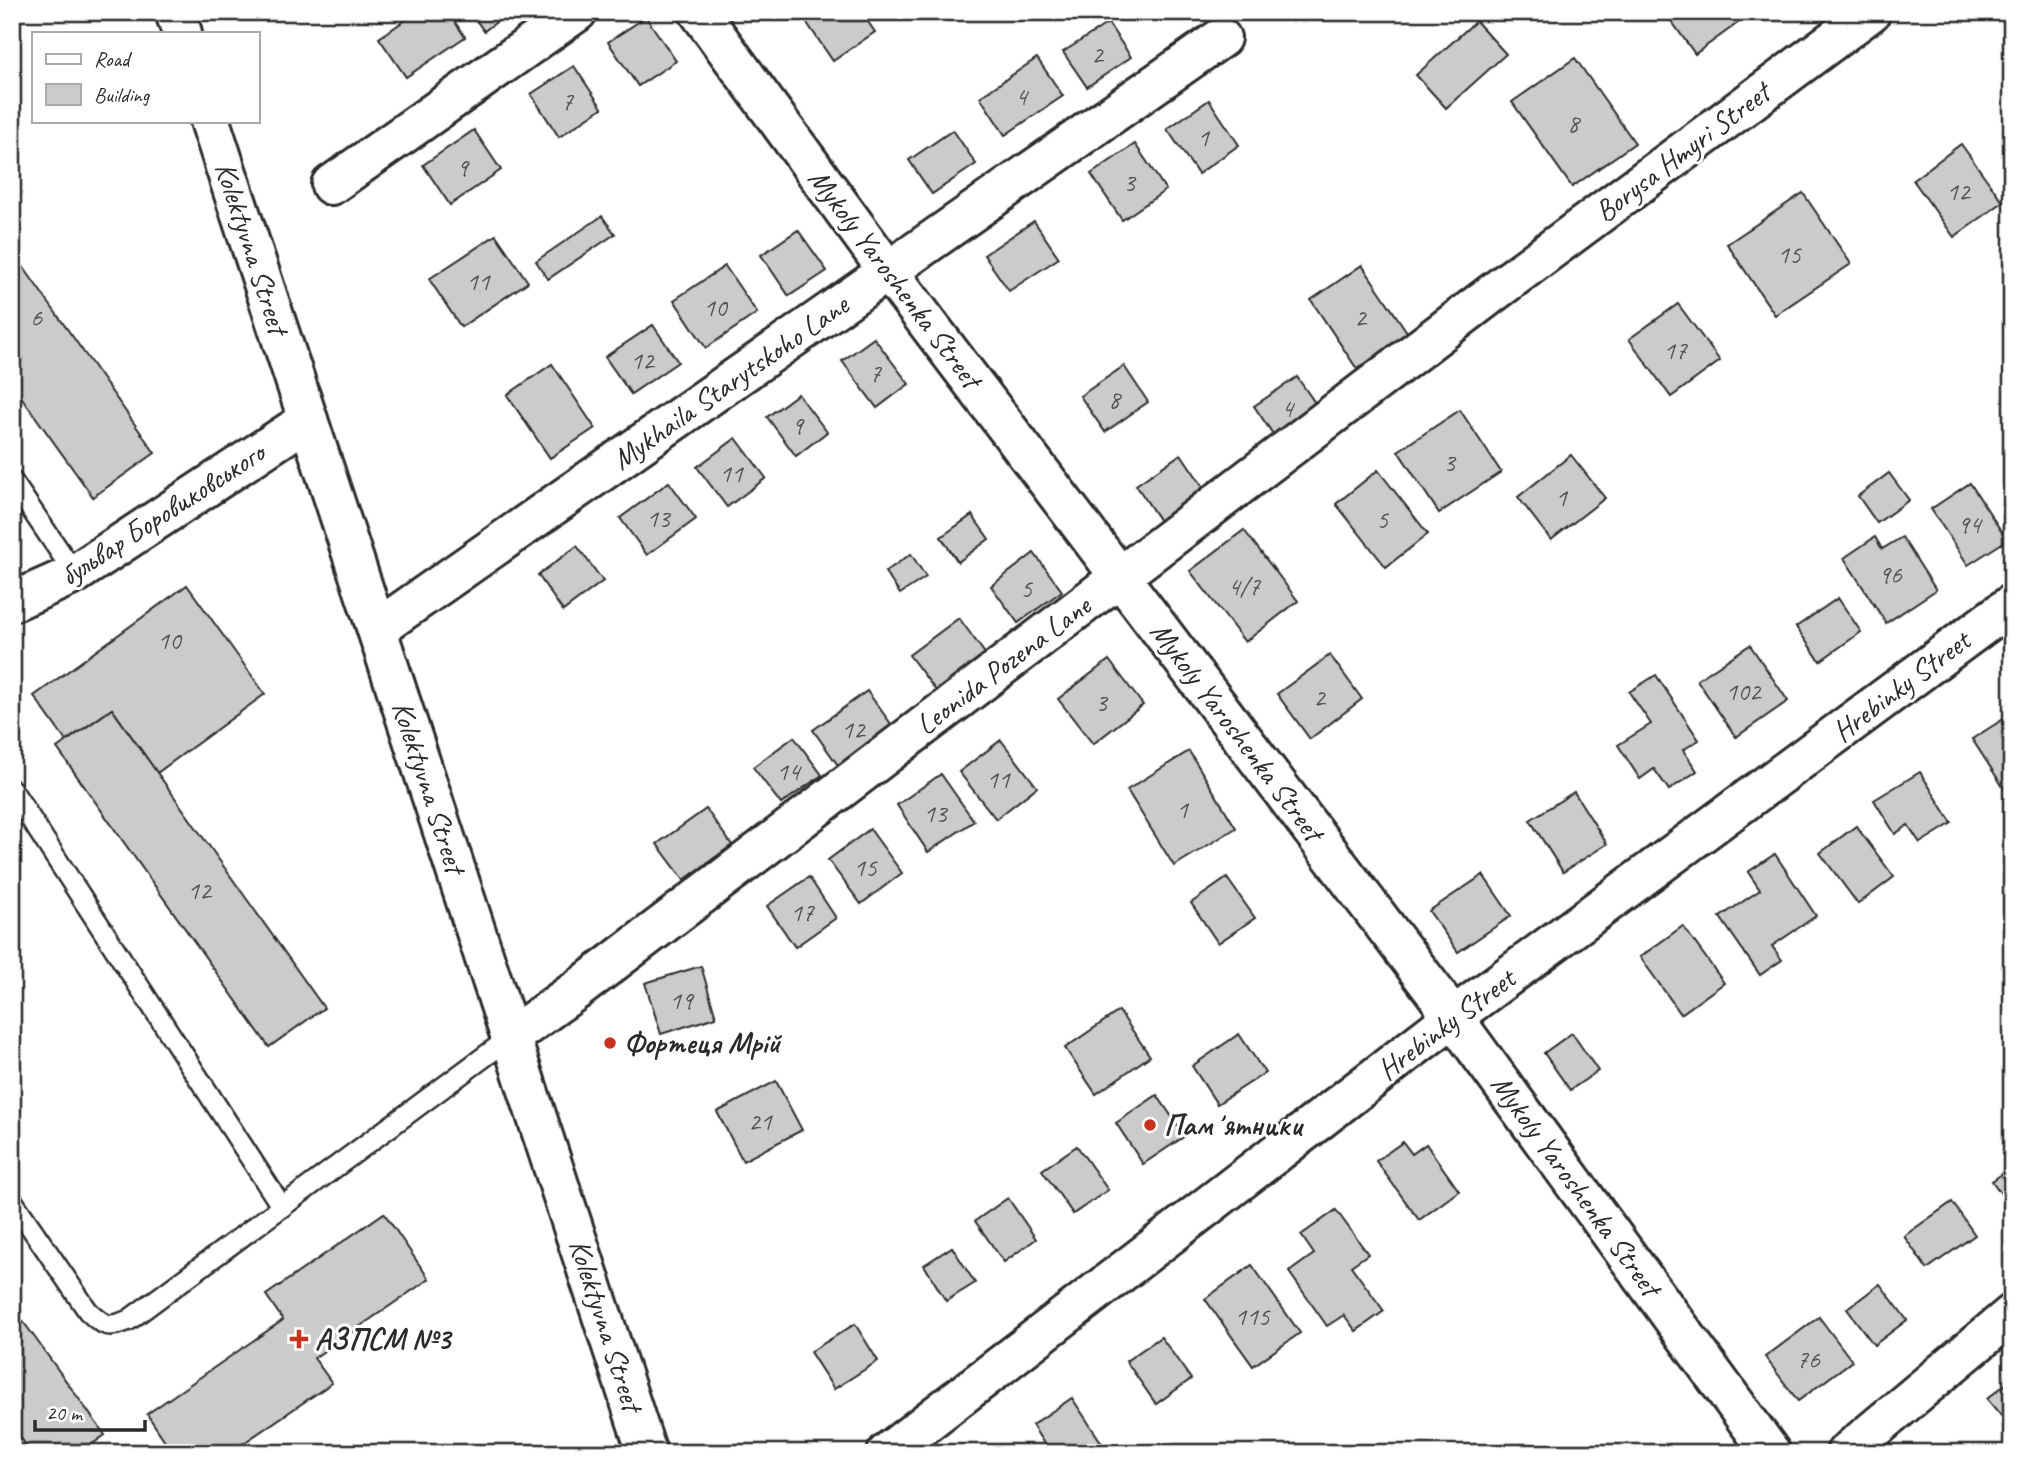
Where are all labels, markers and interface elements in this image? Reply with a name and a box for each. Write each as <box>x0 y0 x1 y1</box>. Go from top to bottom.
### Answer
legend <box>32 32 259 122</box>
house number: 2 <box>1091 38 1105 71</box>
text: Road <box>94 46 133 72</box>
street label: Borysa Hmyri Street <box>1587 71 1780 230</box>
house number: 4 <box>1015 80 1029 113</box>
text: Building <box>94 82 151 108</box>
house number: 7 <box>561 85 574 118</box>
house number: 8 <box>1567 107 1581 140</box>
house number: 1 <box>1197 121 1210 154</box>
house number: 9 <box>456 151 470 184</box>
street label: Kolektyvna Street <box>206 157 299 343</box>
street label: Mykoly Yaroshenka Street <box>800 161 992 399</box>
house number: 3 <box>1123 166 1137 199</box>
house number: 12 <box>1946 175 1972 208</box>
house number: 15 <box>1777 238 1802 271</box>
house number: 11 <box>466 265 491 298</box>
street label: Mykhaila Starytskoho Lane <box>604 285 858 478</box>
house number: 10 <box>703 291 729 324</box>
house number: 6 <box>30 301 43 334</box>
house number: 2 <box>1354 301 1368 334</box>
house number: 17 <box>1663 334 1688 367</box>
house number: 12 <box>630 344 656 377</box>
house number: 7 <box>869 357 882 390</box>
house number: 8 <box>1108 383 1122 416</box>
house number: 4 <box>1281 392 1295 425</box>
house number: 9 <box>791 409 805 442</box>
street label: бульвар Боровиковського <box>52 432 274 594</box>
house number: 3 <box>1443 446 1457 479</box>
house number: 11 <box>719 457 744 490</box>
house number: 1 <box>1555 481 1568 514</box>
house number: 13 <box>646 502 672 535</box>
house number: 5 <box>1376 503 1389 536</box>
house number: 94 <box>1957 508 1983 541</box>
house number: 96 <box>1878 558 1903 591</box>
house number: 4/7 <box>1228 570 1261 603</box>
house number: 5 <box>1020 572 1033 605</box>
street label: Leonida Pozena Lane <box>908 586 1100 743</box>
street label: Mykoly Yaroshenka Street <box>1142 614 1334 852</box>
street label: Hrebinky Street <box>1825 620 1980 750</box>
house number: 10 <box>157 624 183 657</box>
house number: 102 <box>1725 675 1763 708</box>
house number: 2 <box>1313 681 1327 714</box>
house number: 3 <box>1095 686 1109 719</box>
street label: Kolektyvna Street <box>383 696 476 882</box>
house number: 12 <box>841 713 867 746</box>
house number: 14 <box>776 755 802 788</box>
house number: 11 <box>986 763 1011 796</box>
house number: 1 <box>1176 793 1189 826</box>
house number: 13 <box>923 797 949 830</box>
house number: 15 <box>853 851 878 884</box>
house number: 12 <box>187 874 213 907</box>
house number: 17 <box>790 896 815 929</box>
street label: Hrebinky Street <box>1370 958 1525 1088</box>
house number: 19 <box>669 984 695 1017</box>
place label: Фортеця Мрій <box>624 1024 782 1062</box>
marker: Фортеця Мрій <box>602 1035 618 1051</box>
street label: Mykoly Yaroshenka Street <box>1483 1067 1672 1307</box>
house number: 21 <box>748 1105 773 1138</box>
place label: Памʼятники <box>1164 1106 1304 1144</box>
marker: Памʼятники <box>1142 1117 1158 1133</box>
street label: Kolektyvna Street <box>560 1234 653 1420</box>
house number: 115 <box>1234 1300 1271 1333</box>
place label: АЗПСМ №3 <box>315 1320 453 1358</box>
marker: АЗПСМ №3 <box>289 1329 309 1349</box>
house number: 76 <box>1796 1343 1821 1376</box>
scale bar <box>35 1388 145 1432</box>
text: 20 m <box>46 1400 84 1426</box>

